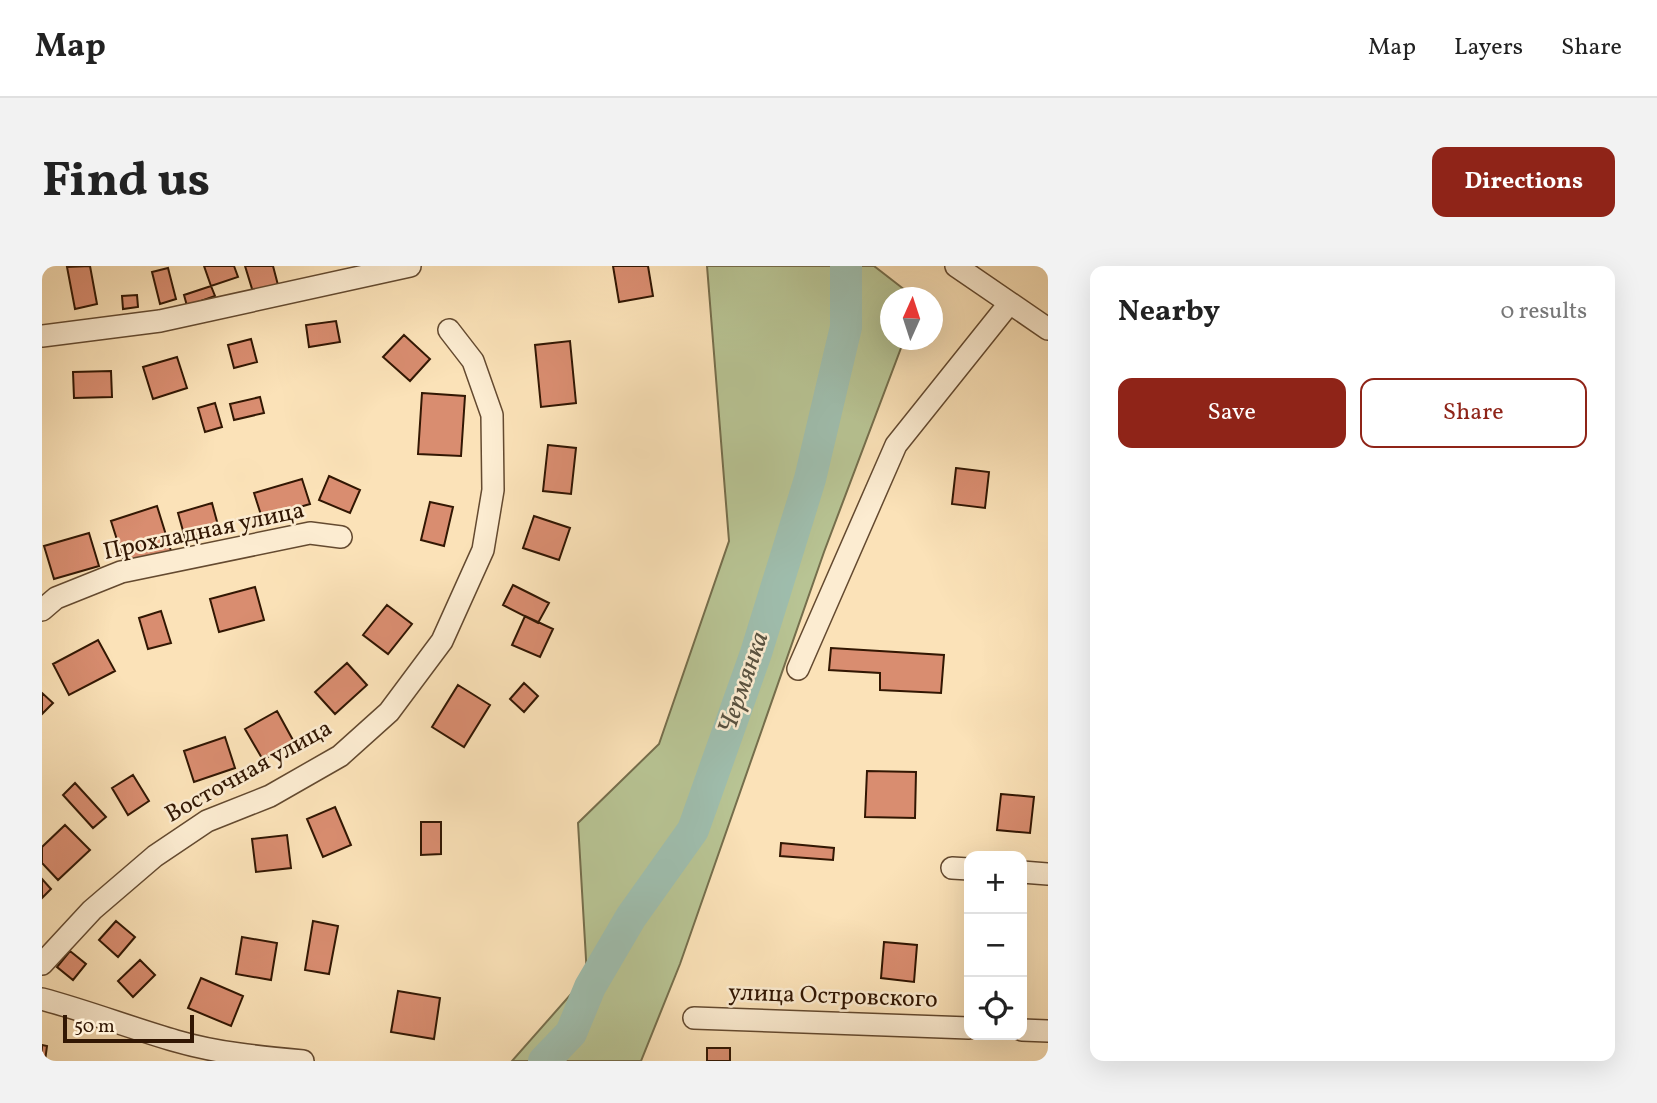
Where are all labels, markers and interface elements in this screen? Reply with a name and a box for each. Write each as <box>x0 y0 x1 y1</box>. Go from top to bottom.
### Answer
text: Map <box>35 25 106 71</box>
text: Map <box>1368 31 1416 65</box>
text: Layers <box>1454 31 1523 65</box>
text: Share <box>1561 31 1622 65</box>
button: Directions <box>1432 147 1615 217</box>
text: Find us <box>42 148 210 217</box>
north arrow <box>880 287 943 350</box>
text: Nearby <box>1118 291 1220 333</box>
text: 0 results <box>1500 296 1587 328</box>
button: Save <box>1118 378 1346 448</box>
button: Share <box>1360 378 1587 448</box>
street label: Прохладная улица <box>100 494 308 570</box>
water label: Чермянка <box>710 627 778 739</box>
street label: Восточная улица <box>159 712 339 832</box>
map controls <box>964 851 1027 1040</box>
button: + <box>964 851 1027 914</box>
button: − <box>964 914 1027 977</box>
street label: улица Островского <box>728 976 938 1018</box>
button: locate <box>964 977 1027 1040</box>
scale bar <box>63 1012 194 1044</box>
text: 50 m <box>74 1014 115 1040</box>

